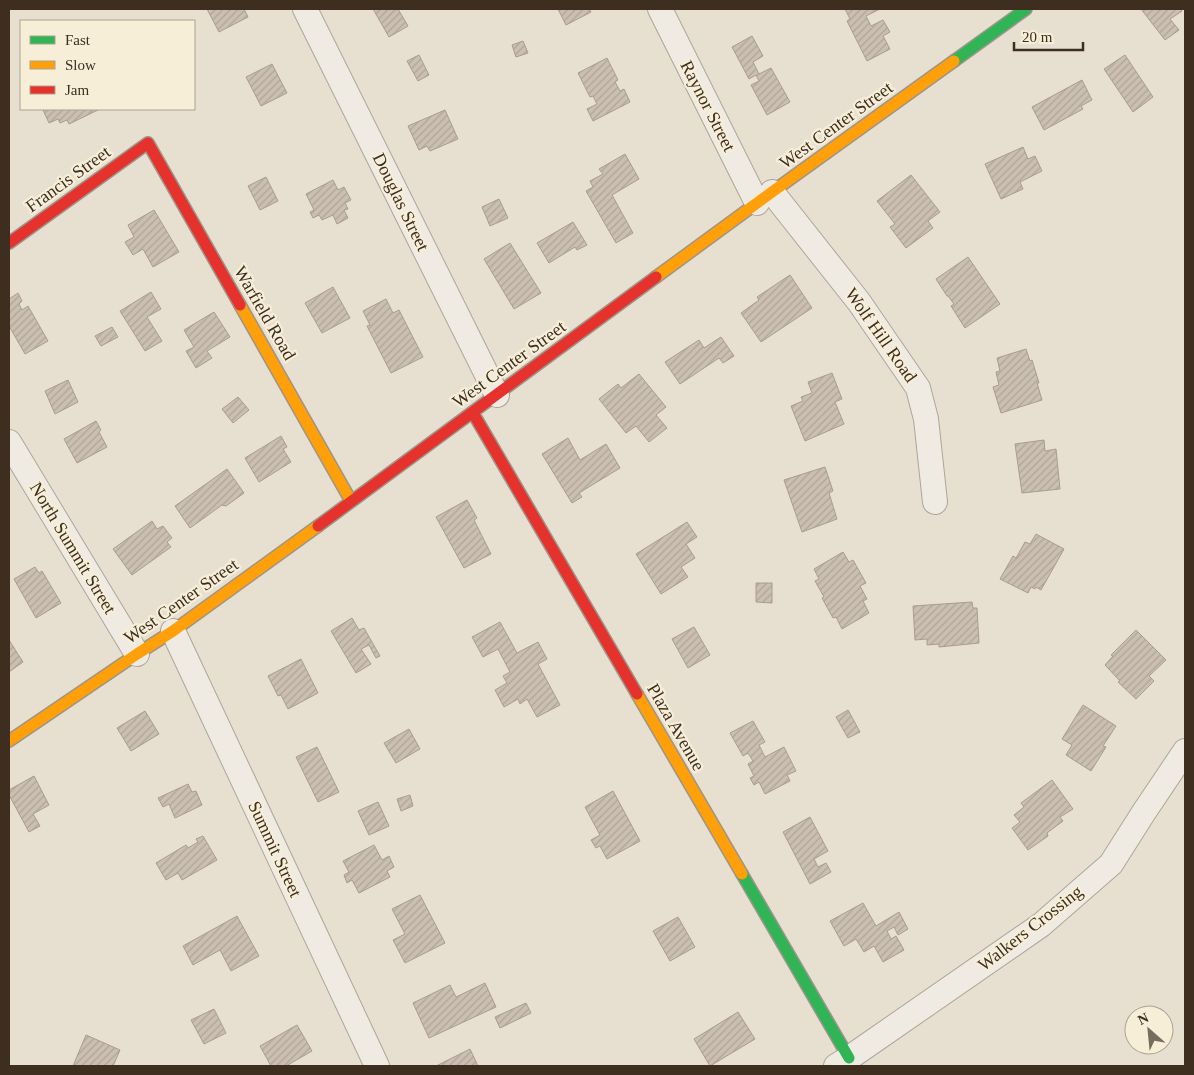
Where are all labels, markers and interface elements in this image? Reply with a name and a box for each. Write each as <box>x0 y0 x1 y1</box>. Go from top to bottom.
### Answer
legend <box>20 20 195 110</box>
scale bar <box>1014 20 1083 52</box>
text: 20 m <box>1022 29 1053 45</box>
text: Fast <box>65 32 91 48</box>
text: Slow <box>65 57 96 73</box>
street label: Raynor Street <box>677 57 739 155</box>
street label: West Center Street <box>776 77 896 173</box>
text: Jam <box>65 82 89 98</box>
street label: Francis Street <box>22 142 114 216</box>
street label: Douglas Street <box>369 150 433 254</box>
street label: Warfield Road <box>230 263 300 363</box>
street label: Wolf Hill Road <box>841 284 921 386</box>
street label: West Center Street <box>449 316 569 412</box>
street label: North Summit Street <box>26 479 120 617</box>
street label: West Center Street <box>120 554 242 648</box>
street label: Plaza Avenue <box>643 680 709 774</box>
street label: Summit Street <box>244 798 306 900</box>
street label: Walkers Crossing <box>974 881 1086 975</box>
north arrow <box>1124 1005 1174 1055</box>
text: N <box>1135 1010 1151 1028</box>

